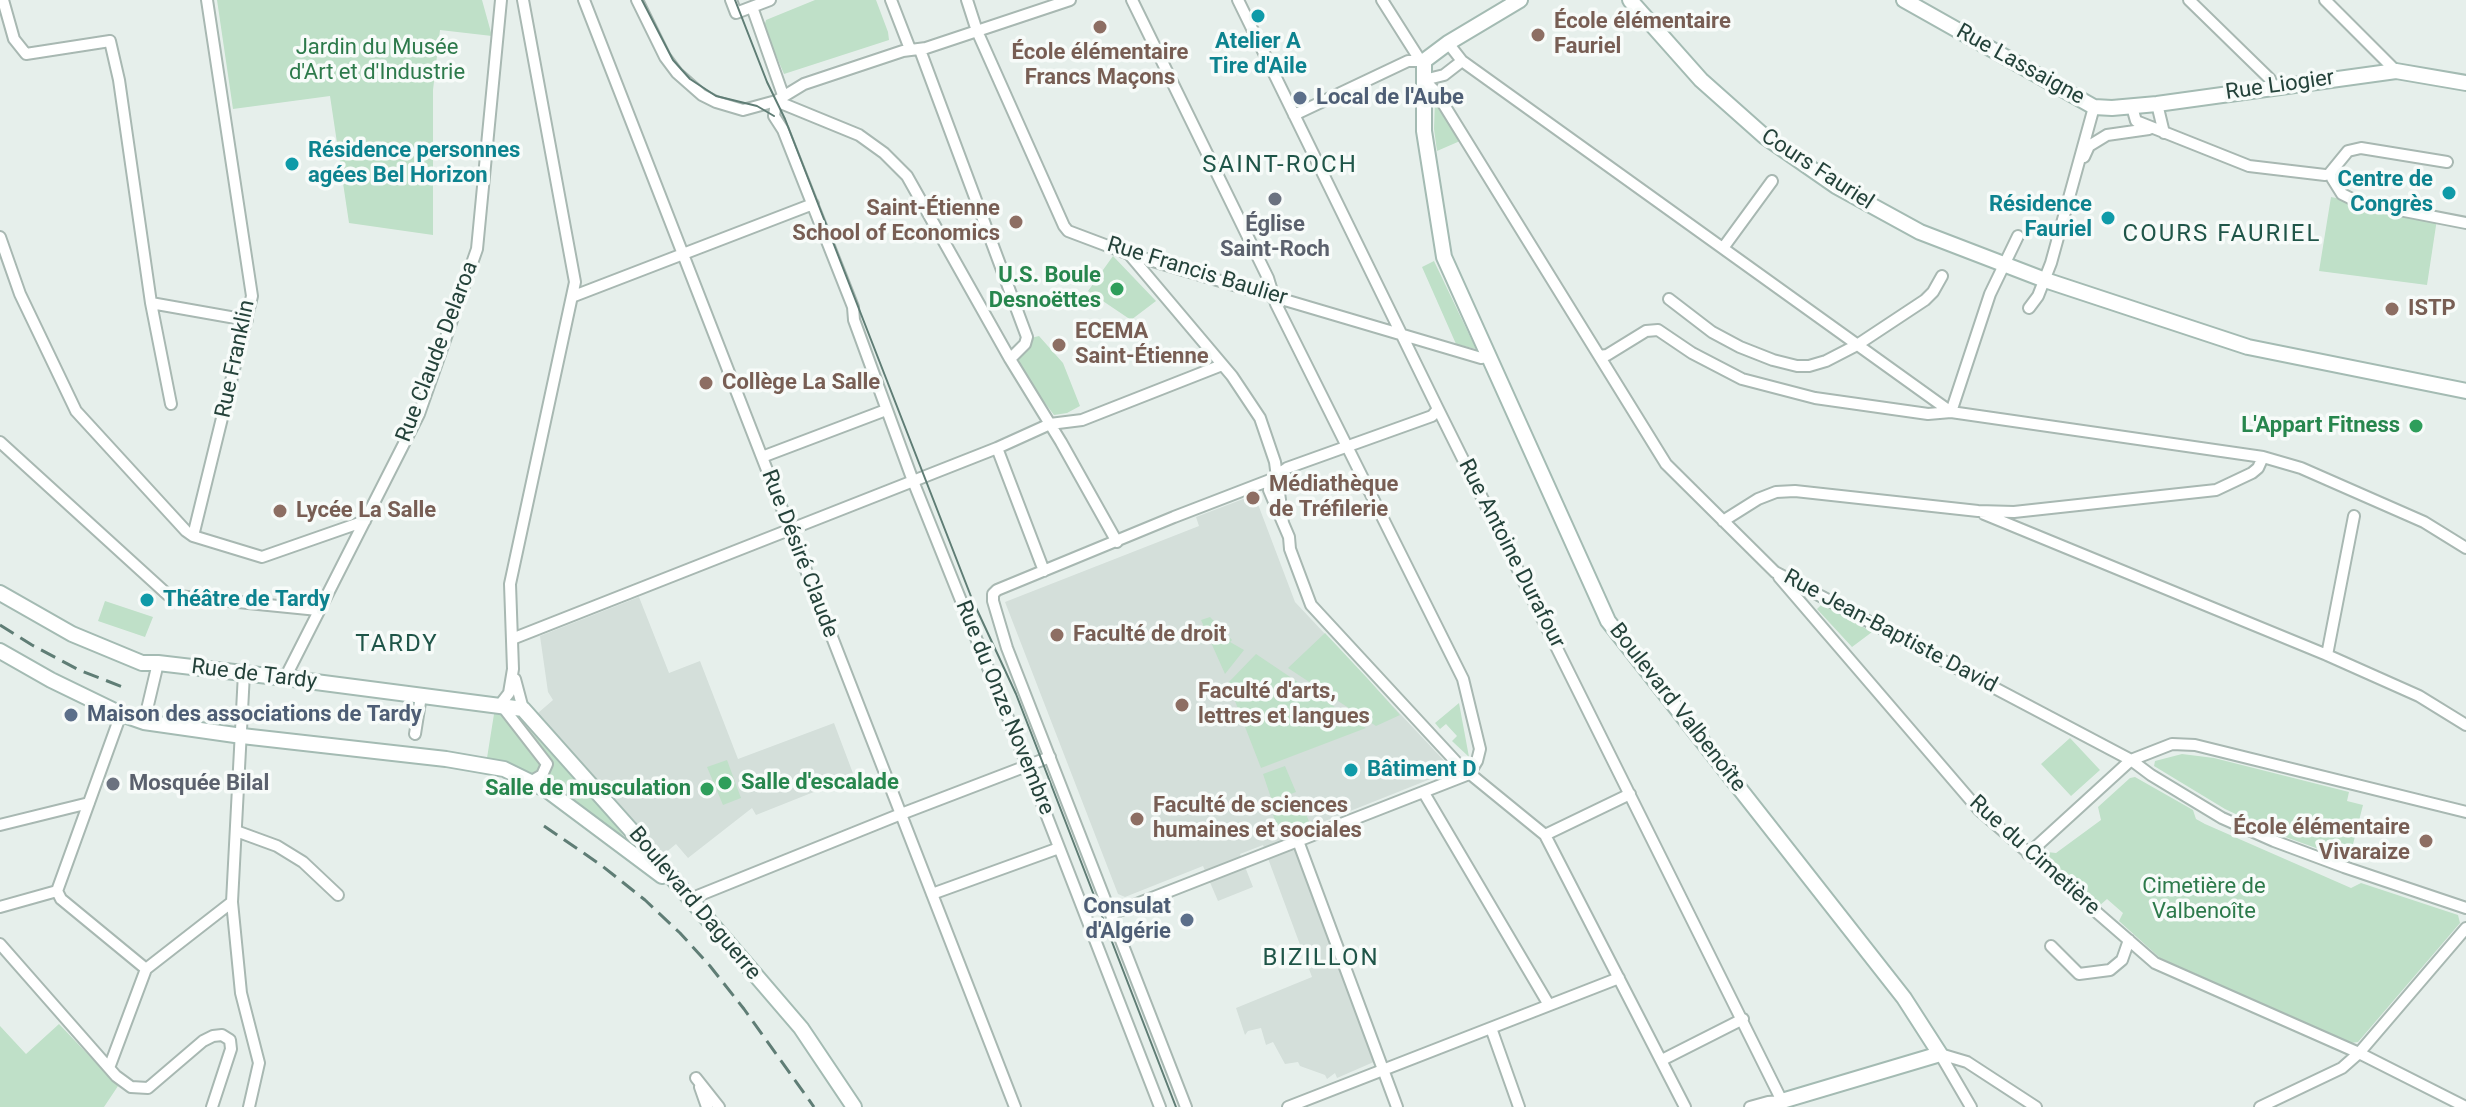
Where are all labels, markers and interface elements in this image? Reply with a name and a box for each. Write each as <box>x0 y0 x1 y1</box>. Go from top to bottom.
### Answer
marker: Atelier A Tire d'Aile <box>1249 7 1267 25</box>
place label: École élémentaire Fauriel <box>1554 9 1731 60</box>
marker: École élémentaire Francs Maçons <box>1091 18 1109 36</box>
street label: Rue Lassaigne <box>1951 19 2089 111</box>
marker: École élémentaire Fauriel <box>1529 26 1547 44</box>
place label: Atelier A Tire d'Aile <box>1209 29 1307 80</box>
park label: Jardin du Musée d'Art et d'Industrie <box>289 35 465 86</box>
place label: École élémentaire Francs Maçons <box>1012 40 1188 92</box>
street label: Rue Liogier <box>2224 65 2336 107</box>
place label: Local de l'Aube <box>1316 85 1464 111</box>
marker: Local de l'Aube <box>1291 89 1309 107</box>
street label: Cours Fauriel <box>1756 124 1878 216</box>
place label: Résidence personnes agées Bel Horizon <box>308 138 520 190</box>
district label: SAINT-ROCH <box>1202 152 1358 180</box>
marker: Résidence personnes agées Bel Horizon <box>283 155 301 173</box>
place label: Centre de Congrès <box>2337 167 2433 218</box>
marker: Centre de Congrès <box>2440 184 2458 202</box>
marker: Église Saint-Roch <box>1266 190 1284 208</box>
place label: Résidence Fauriel <box>1989 192 2092 244</box>
place label: Saint-Étienne School of Economics <box>792 196 1000 248</box>
marker: Résidence Fauriel <box>2099 209 2117 227</box>
place label: Église Saint-Roch <box>1220 212 1330 264</box>
marker: Saint-Étienne School of Economics <box>1007 213 1025 231</box>
district label: COURS FAURIEL <box>2123 221 2321 249</box>
street label: Rue Francis Baulier <box>1104 232 1290 312</box>
street label: Rue Claude Delaroa <box>391 258 485 446</box>
place label: U.S. Boule Desnoëttes <box>989 263 1101 314</box>
marker: U.S. Boule Desnoëttes <box>1108 280 1126 298</box>
place label: ISTP <box>2408 296 2456 322</box>
street label: Rue Franklin <box>211 298 261 420</box>
marker: ISTP <box>2383 300 2401 318</box>
place label: ECEMA Saint-Étienne <box>1075 319 1209 370</box>
marker: ECEMA Saint-Étienne <box>1050 336 1068 354</box>
place label: Collège La Salle <box>722 370 880 396</box>
marker: Collège La Salle <box>697 374 715 392</box>
place label: L'Appart Fitness <box>2241 413 2400 439</box>
marker: L'Appart Fitness <box>2407 417 2425 435</box>
street label: Rue Antoine Durafour <box>1452 455 1570 653</box>
street label: Rue Désiré Claude <box>755 466 843 642</box>
place label: Médiathèque de Tréfilerie <box>1269 472 1398 524</box>
marker: Médiathèque de Tréfilerie <box>1244 489 1262 507</box>
place label: Lycée La Salle <box>296 498 436 524</box>
marker: Lycée La Salle <box>271 502 289 520</box>
street label: Rue Jean-Baptiste David <box>1779 565 2001 699</box>
place label: Théâtre de Tardy <box>163 587 330 613</box>
marker: Théâtre de Tardy <box>138 591 156 609</box>
street label: Rue du Onze Novembre <box>949 597 1059 819</box>
street label: Boulevard Valbenoîte <box>1603 618 1751 798</box>
place label: Faculté de droit <box>1073 622 1226 648</box>
marker: Faculté de droit <box>1048 626 1066 644</box>
district label: TARDY <box>355 631 439 659</box>
street label: Rue de Tardy <box>190 654 318 696</box>
place label: Faculté d'arts, lettres et langues <box>1198 679 1370 730</box>
marker: Faculté d'arts, lettres et langues <box>1173 696 1191 714</box>
place label: Maison des associations de Tardy <box>87 702 422 728</box>
marker: Maison des associations de Tardy <box>62 706 80 724</box>
place label: Bâtiment D <box>1367 757 1477 783</box>
marker: Bâtiment D <box>1342 761 1360 779</box>
place label: Salle d'escalade <box>741 770 899 796</box>
place label: Mosquée Bilal <box>129 771 269 797</box>
marker: Salle d'escalade <box>716 774 734 792</box>
marker: Mosquée Bilal <box>104 775 122 793</box>
place label: Salle de musculation <box>485 776 691 802</box>
marker: Salle de musculation <box>698 780 716 798</box>
street label: Rue du Cimetière <box>1963 790 2105 922</box>
place label: Faculté de sciences humaines et sociales <box>1153 793 1362 844</box>
marker: Faculté de sciences humaines et sociales <box>1128 810 1146 828</box>
place label: École élémentaire Vivaraize <box>2233 815 2410 866</box>
street label: Boulevard Daguerre <box>622 822 766 986</box>
marker: École élémentaire Vivaraize <box>2417 832 2435 850</box>
park label: Cimetière de Valbenoîte <box>2142 874 2266 926</box>
place label: Consulat d'Algérie <box>1083 894 1171 946</box>
marker: Consulat d'Algérie <box>1178 911 1196 929</box>
district label: BIZILLON <box>1262 945 1380 973</box>

